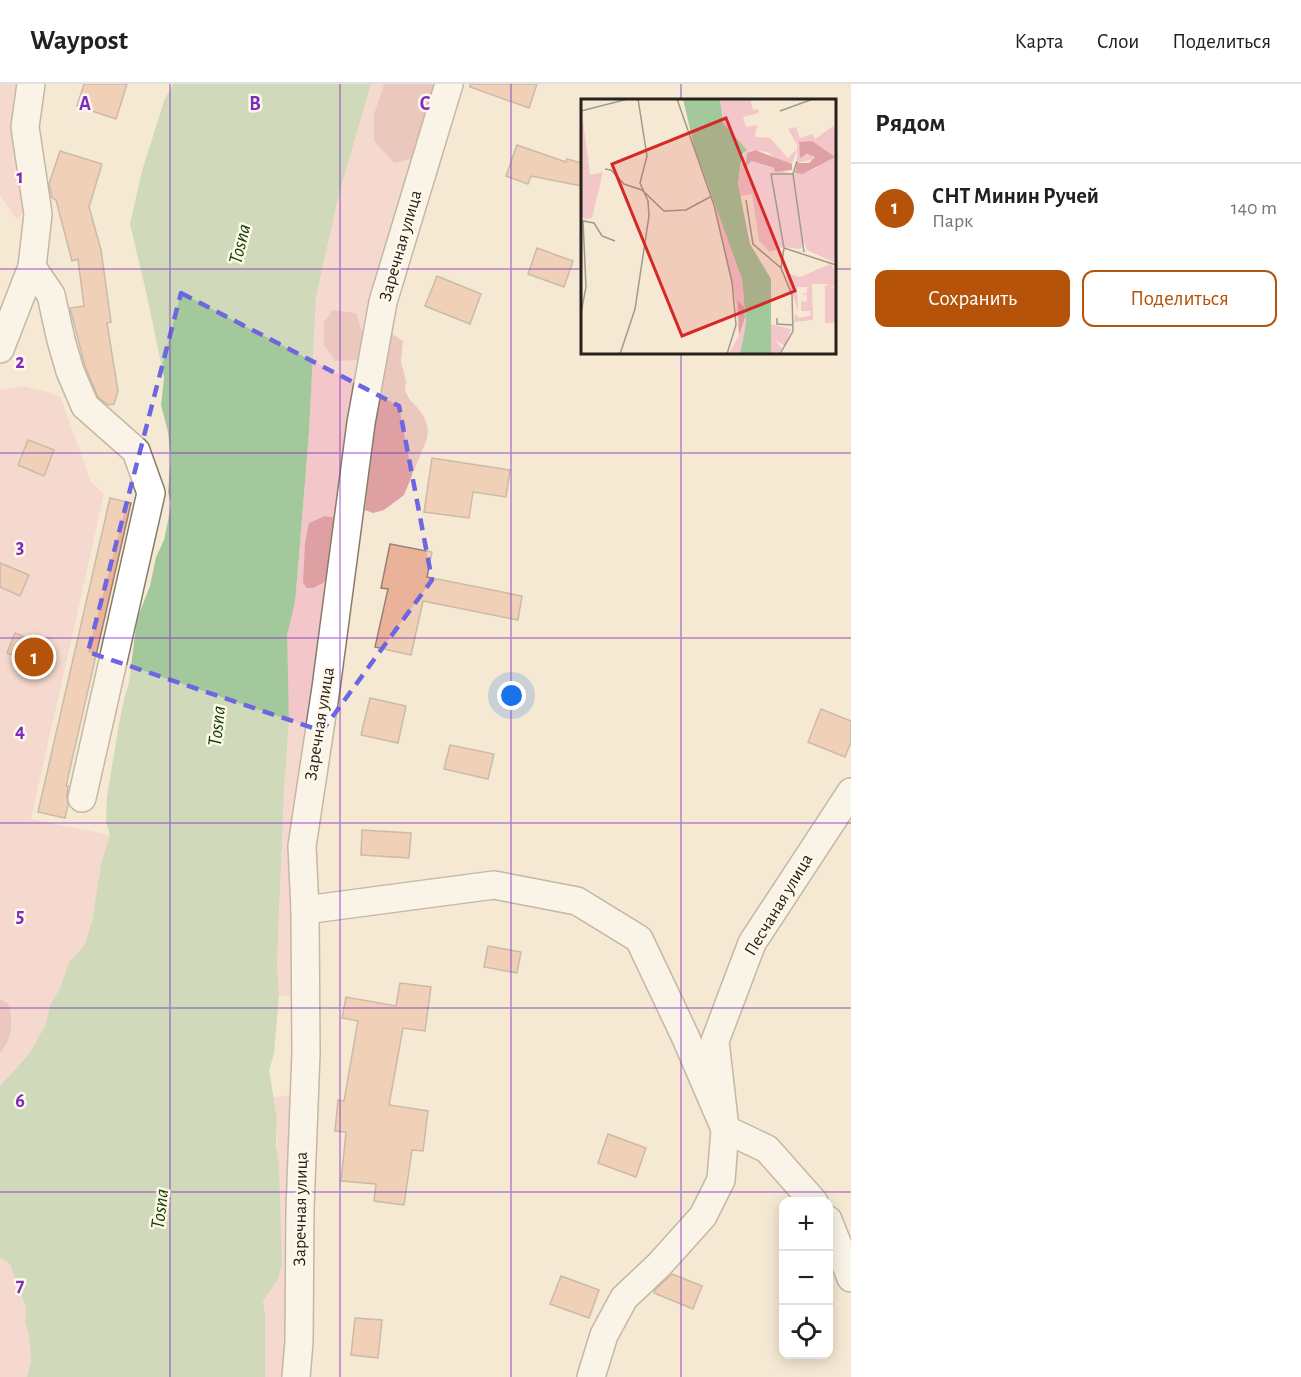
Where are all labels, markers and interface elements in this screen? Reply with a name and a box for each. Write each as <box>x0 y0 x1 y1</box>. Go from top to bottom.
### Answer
text: Waypost <box>30 27 128 55</box>
text: Карта <box>1014 31 1064 52</box>
text: Слои <box>1097 31 1139 52</box>
text: Поделиться <box>1172 31 1271 52</box>
text: A <box>79 94 91 114</box>
text: B <box>249 94 261 114</box>
text: C <box>420 94 431 114</box>
inset map <box>581 99 836 354</box>
text: Рядом <box>875 110 946 136</box>
text: 1 <box>16 167 24 187</box>
text: СНТ Минин Ручей <box>932 185 1099 207</box>
street label: Заречная улица <box>377 188 425 304</box>
text: 1 <box>891 198 898 218</box>
text: 140 m <box>1231 198 1277 218</box>
text: Парк <box>932 211 973 231</box>
water label: Tosna <box>225 222 255 266</box>
button: Сохранить <box>875 270 1070 327</box>
button: Поделиться <box>1082 270 1277 327</box>
text: 2 <box>15 352 25 372</box>
text: 3 <box>16 537 24 557</box>
pin: 1 <box>15 634 54 680</box>
street label: Заречная улица <box>302 666 338 782</box>
your location <box>497 681 526 710</box>
water label: Tosna <box>205 705 229 747</box>
text: 4 <box>15 721 25 741</box>
street label: Песчаная улица <box>742 851 816 959</box>
text: 5 <box>16 906 24 926</box>
text: 6 <box>15 1091 25 1111</box>
street label: Заречная улица <box>291 1151 311 1267</box>
water label: Tosna <box>148 1188 172 1230</box>
map controls <box>779 1197 833 1359</box>
button: + <box>779 1197 833 1251</box>
button: − <box>779 1251 833 1305</box>
text: 7 <box>16 1275 25 1295</box>
button: locate <box>779 1305 833 1359</box>

